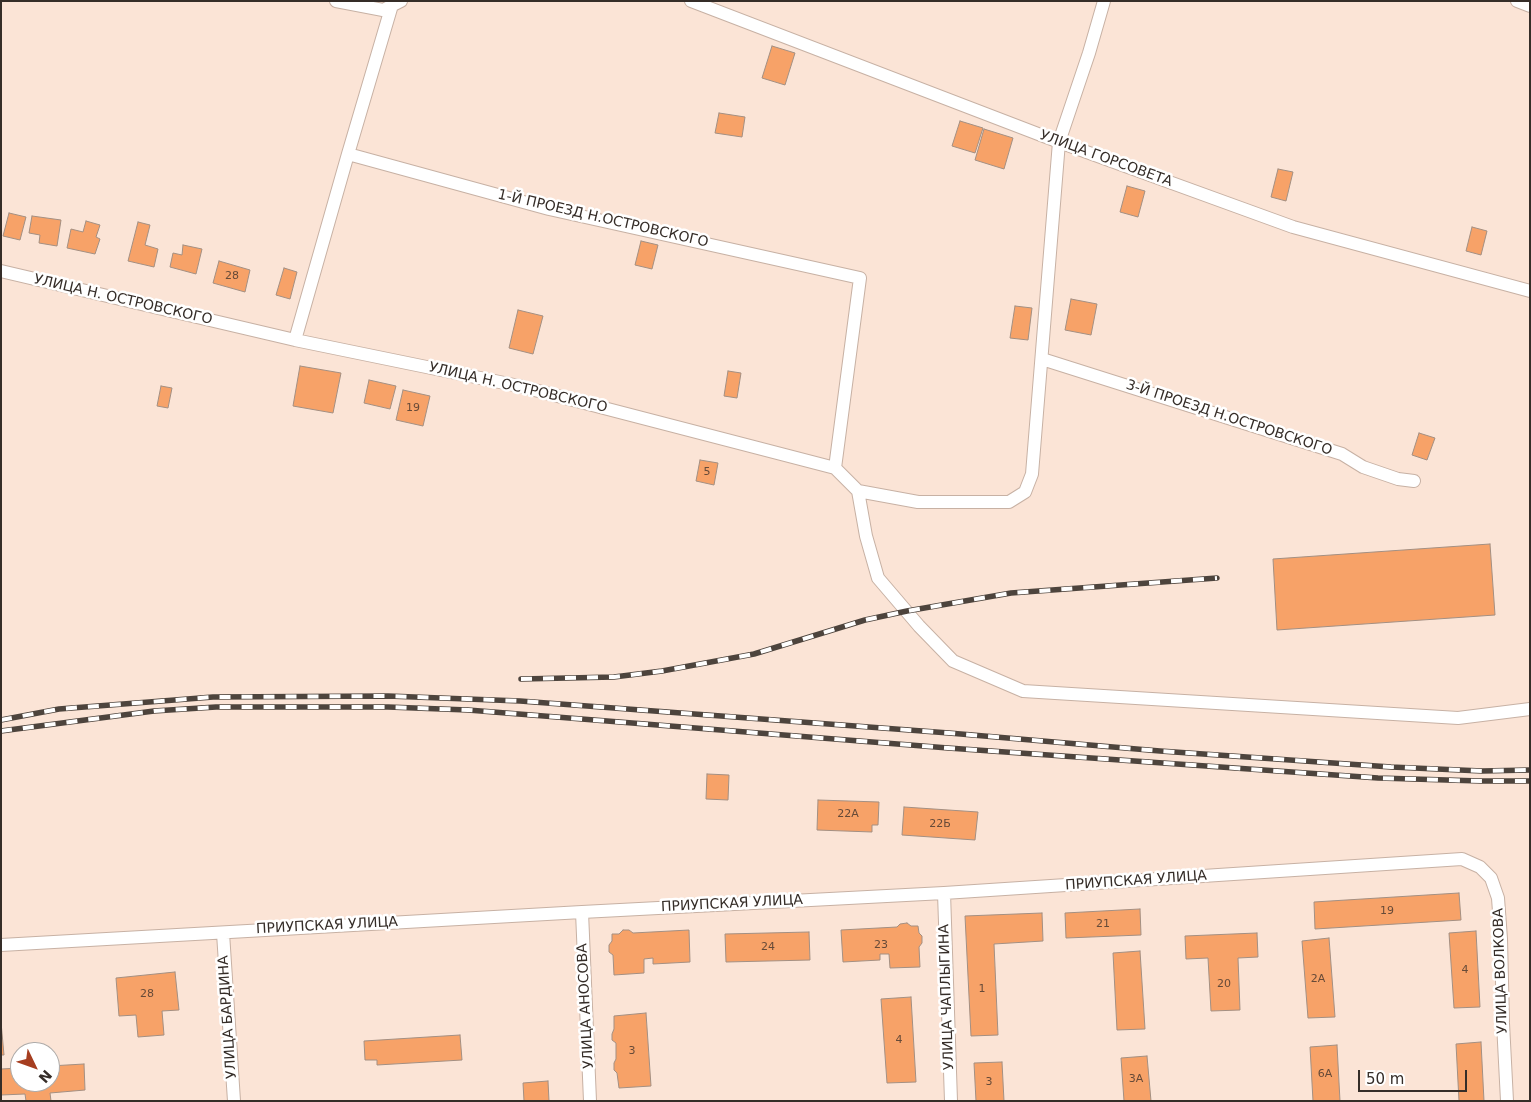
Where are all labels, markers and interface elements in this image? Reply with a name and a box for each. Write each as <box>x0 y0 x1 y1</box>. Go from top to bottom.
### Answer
street label: УЛИЦА ГОРСОВЕТА <box>1037 127 1175 191</box>
street label: 1-Й ПРОЕЗД Н.ОСТРОВСКОГО <box>496 187 710 251</box>
house number: 28 <box>225 269 239 283</box>
street label: УЛИЦА Н. ОСТРОВСКОГО <box>32 271 214 329</box>
street label: УЛИЦА Н. ОСТРОВСКОГО <box>427 359 609 417</box>
street label: 3-Й ПРОЕЗД Н.ОСТРОВСКОГО <box>1124 377 1334 459</box>
house number: 19 <box>406 401 420 415</box>
house number: 5 <box>704 465 710 479</box>
house number: 22А <box>837 807 859 821</box>
house number: 22Б <box>929 817 951 831</box>
street label: ПРИУПСКАЯ УЛИЦА <box>1065 868 1207 894</box>
street label: ПРИУПСКАЯ УЛИЦА <box>661 892 803 916</box>
house number: 19 <box>1380 904 1394 918</box>
street label: УЛИЦА ВОЛКОВА <box>1490 908 1512 1034</box>
street label: ПРИУПСКАЯ УЛИЦА <box>256 914 398 938</box>
house number: 21 <box>1096 917 1110 931</box>
street label: УЛИЦА ЧАПЛЫГИНА <box>936 924 958 1070</box>
house number: 23 <box>874 938 888 952</box>
house number: 24 <box>761 940 775 954</box>
street label: УЛИЦА АНОСОВА <box>574 943 598 1069</box>
street label: УЛИЦА БАРДИНА <box>215 955 241 1079</box>
house number: 4 <box>1462 963 1468 977</box>
house number: 2А <box>1311 972 1325 986</box>
house number: 20 <box>1217 977 1231 991</box>
house number: 1 <box>979 982 985 996</box>
house number: 28 <box>140 987 154 1001</box>
house number: 4 <box>896 1033 902 1047</box>
north arrow <box>10 1042 60 1092</box>
house number: 3 <box>629 1044 635 1058</box>
scale bar <box>1361 1060 1470 1092</box>
text: N <box>36 1067 55 1086</box>
house number: 6А <box>1318 1067 1332 1081</box>
text: 50 m <box>1366 1070 1404 1088</box>
house number: 3А <box>1129 1072 1143 1086</box>
house number: 3 <box>986 1075 992 1089</box>

